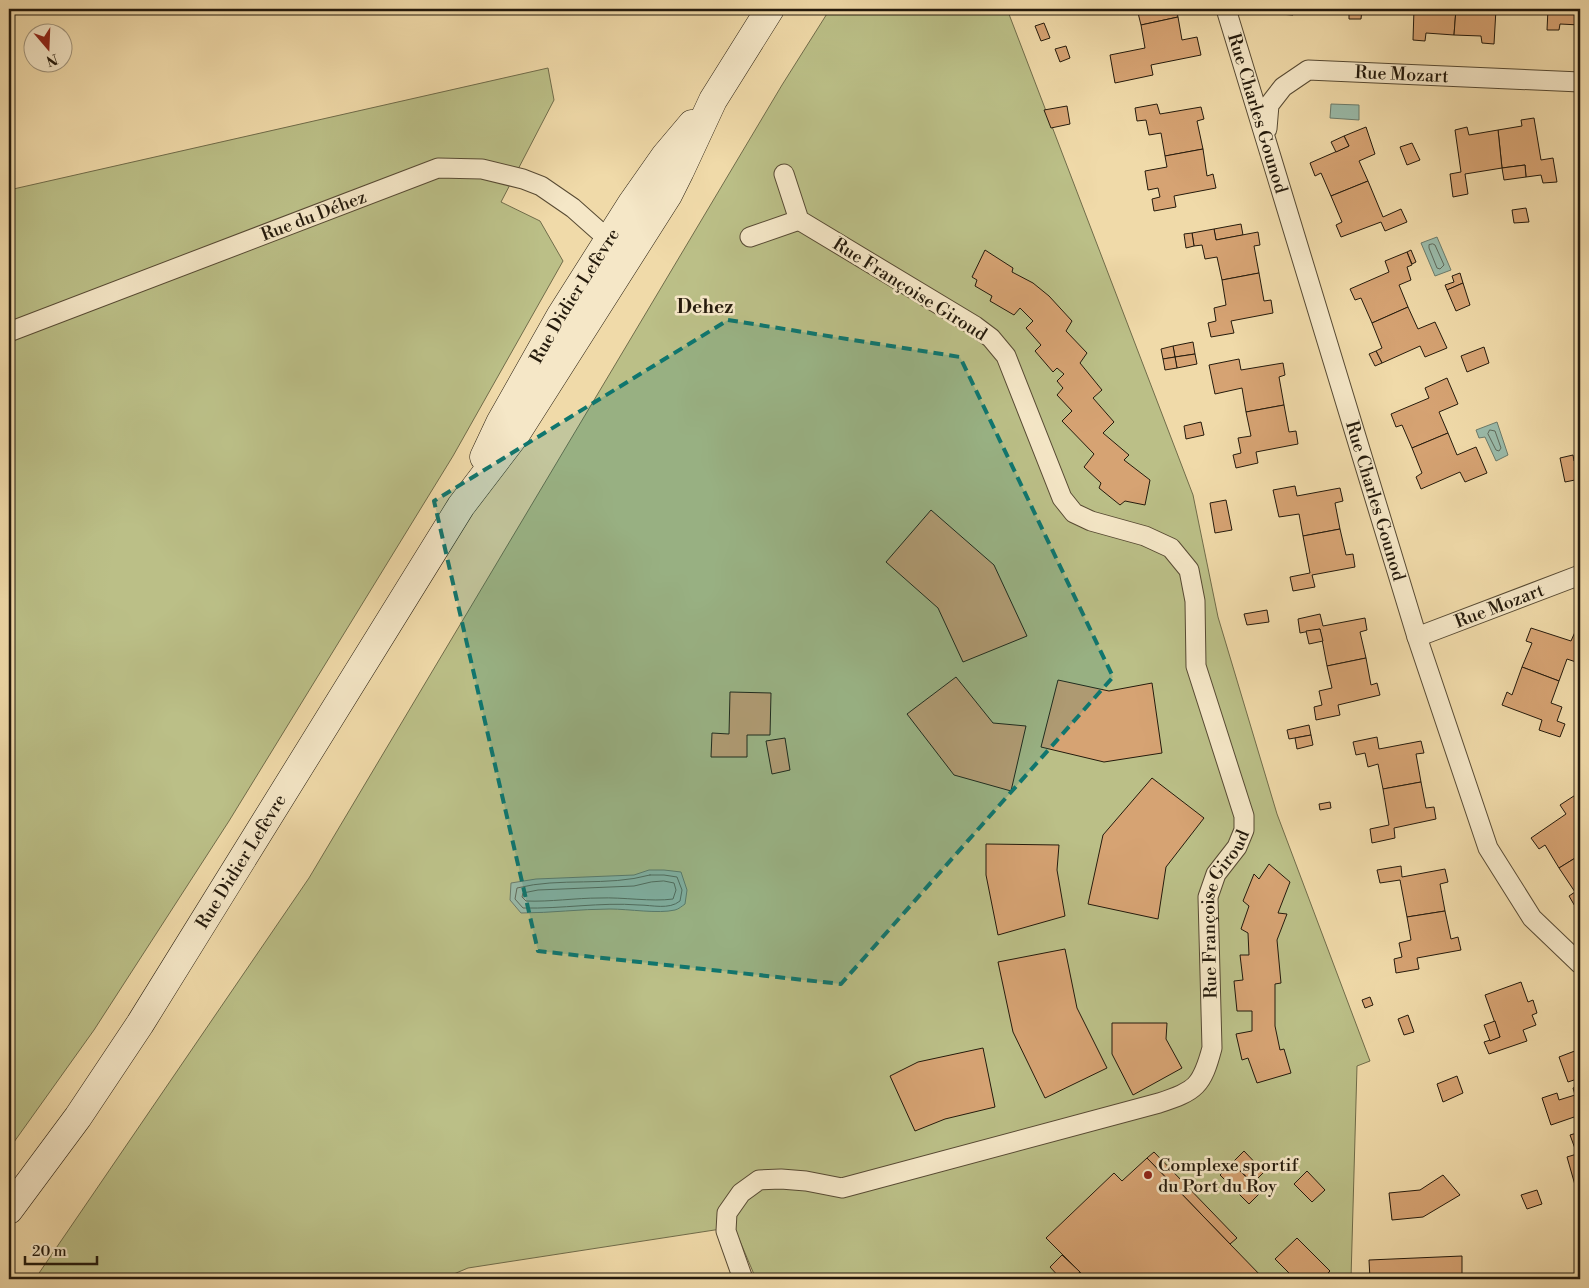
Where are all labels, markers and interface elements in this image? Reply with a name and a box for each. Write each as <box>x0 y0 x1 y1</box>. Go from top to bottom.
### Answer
north arrow <box>22 22 72 72</box>
street label: Rue Charles Gounod <box>1222 31 1293 197</box>
text: N <box>44 49 60 70</box>
street label: Rue Mozart <box>1354 61 1450 88</box>
street label: Rue du Déhez <box>258 185 370 247</box>
street label: Rue Didier Lefèvre <box>525 224 625 368</box>
street label: Rue Françoise Giroud <box>828 233 992 347</box>
district label: Dehez <box>677 295 733 319</box>
street label: Rue Charles Gounod <box>1340 418 1410 584</box>
street label: Rue Mozart <box>1451 579 1548 634</box>
street label: Rue Didier Lefèvre <box>191 790 292 933</box>
street label: Rue Françoise Giroud <box>1197 826 1255 999</box>
place label: Complexe sportif du Port du Roy <box>1158 1154 1299 1198</box>
marker: Complexe sportif du Port du Roy <box>1142 1169 1154 1181</box>
scale bar <box>25 1233 98 1265</box>
text: 20 m <box>32 1242 67 1261</box>

